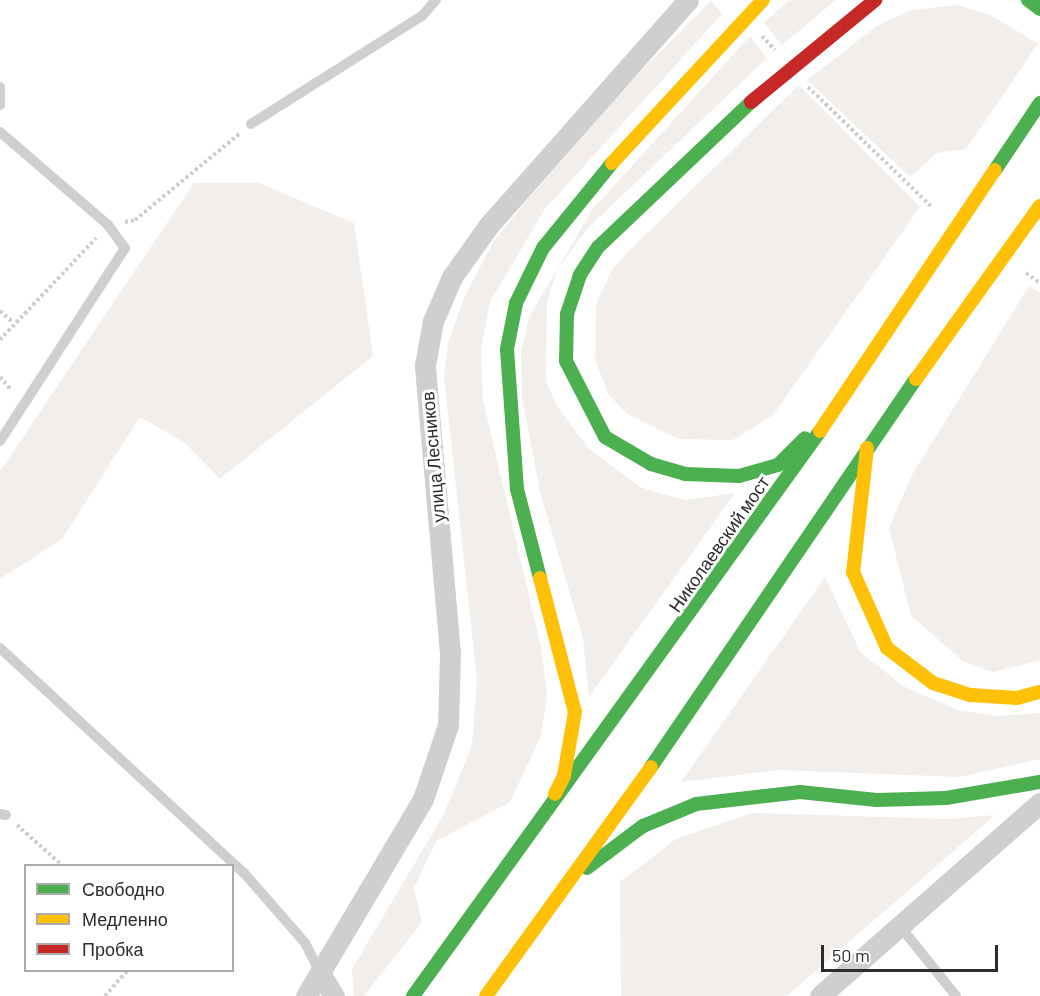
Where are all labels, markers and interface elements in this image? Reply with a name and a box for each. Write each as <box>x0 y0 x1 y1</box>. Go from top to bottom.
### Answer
street label: улица Лесников <box>417 391 449 523</box>
street label: Николаевский мост <box>664 472 774 616</box>
legend <box>24 864 234 972</box>
text: Свободно <box>82 878 165 900</box>
text: Медленно <box>82 908 168 930</box>
scale bar <box>824 933 1001 971</box>
text: Пробка <box>82 938 144 960</box>
text: 50 m <box>832 944 870 966</box>

